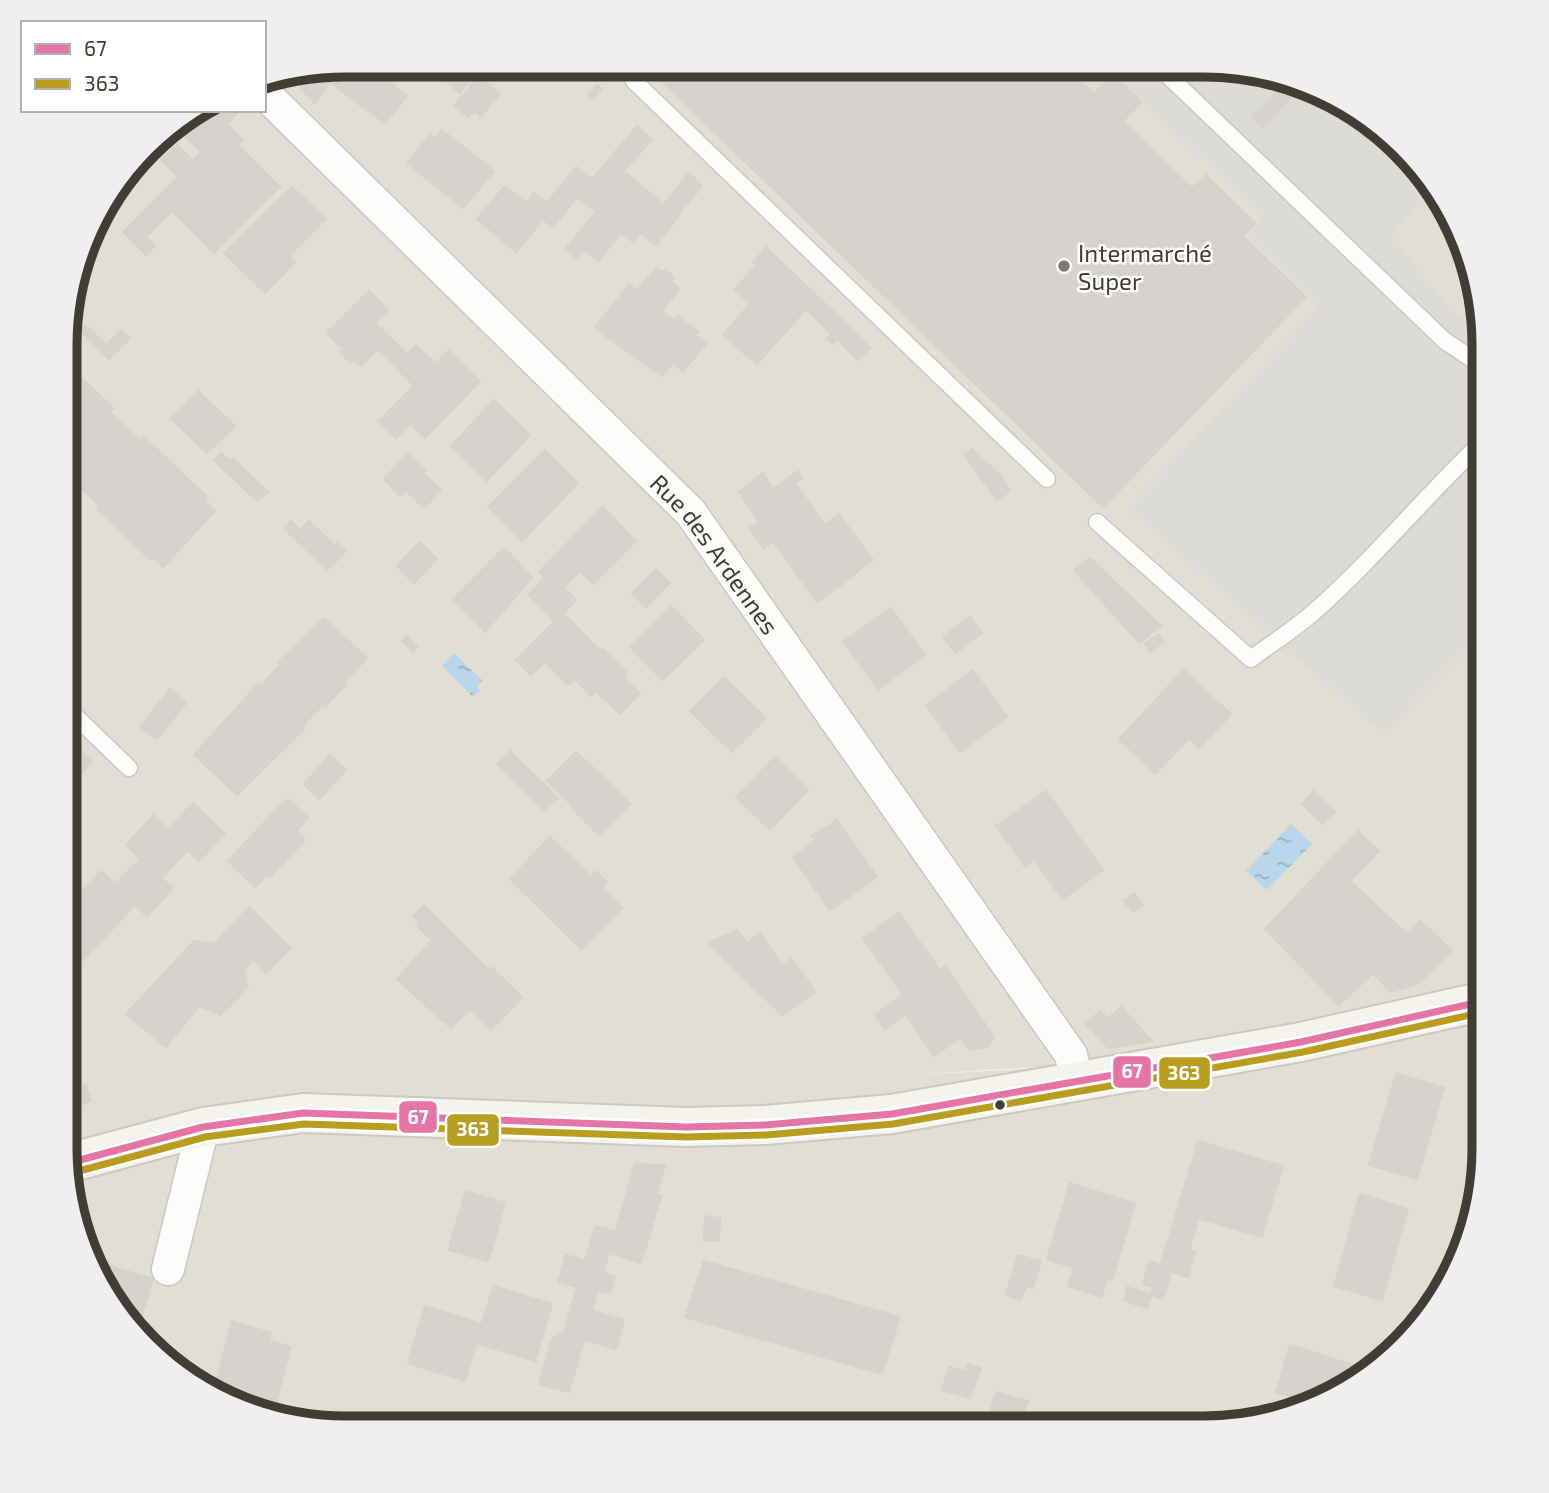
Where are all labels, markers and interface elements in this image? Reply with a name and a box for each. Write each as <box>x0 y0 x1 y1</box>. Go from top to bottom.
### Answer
legend <box>21 21 266 112</box>
text: 67 <box>84 35 107 60</box>
text: 363 <box>84 70 119 95</box>
place label: Intermarché Super <box>1078 238 1212 295</box>
marker: Intermarché Super <box>1056 258 1072 274</box>
street label: Rue des Ardennes <box>645 468 786 639</box>
line badge: 67 <box>1112 1055 1152 1089</box>
line badge: 363 <box>1158 1056 1211 1090</box>
text: 67 <box>1121 1059 1143 1082</box>
text: 363 <box>1168 1061 1200 1084</box>
unlabelled marker <box>993 1098 1007 1112</box>
line badge: 67 <box>398 1100 438 1134</box>
text: 67 <box>407 1105 429 1128</box>
line badge: 363 <box>446 1113 500 1147</box>
text: 363 <box>457 1117 489 1140</box>

